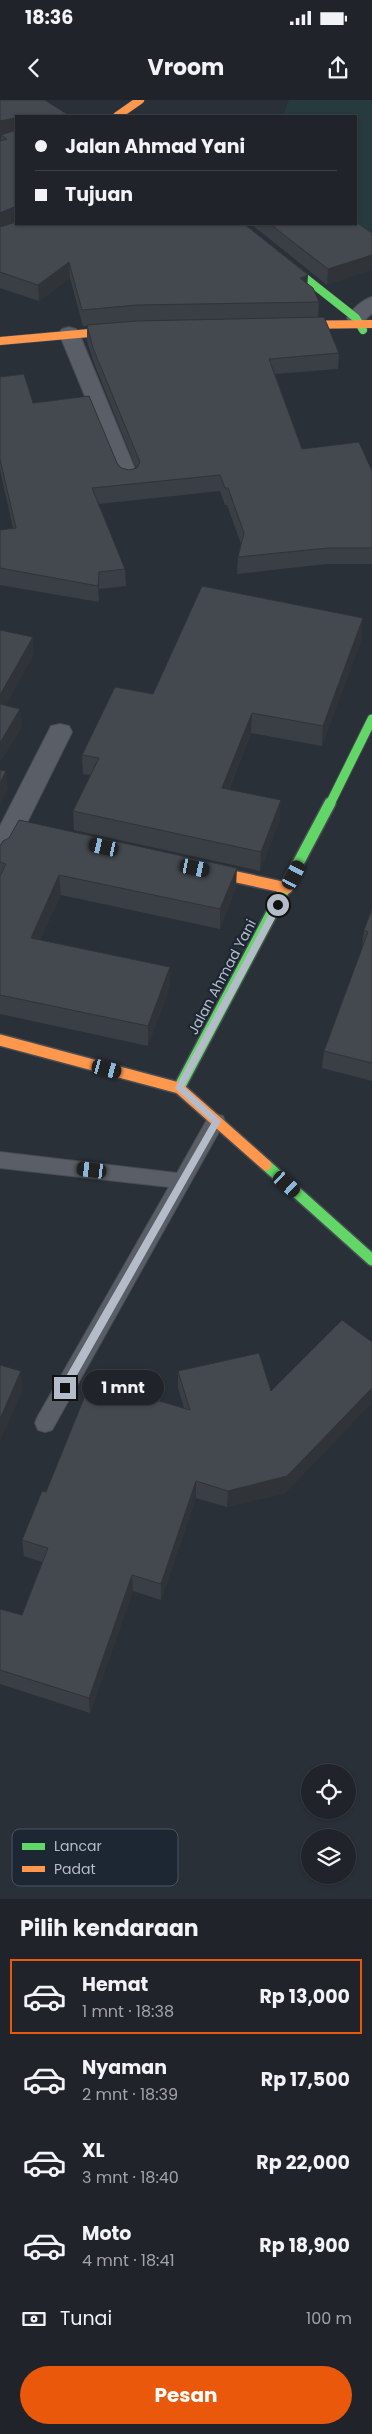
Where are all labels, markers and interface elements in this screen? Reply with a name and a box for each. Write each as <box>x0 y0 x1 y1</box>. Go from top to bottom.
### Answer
text: 18:36 <box>25 4 73 31</box>
text: Vroom <box>148 52 224 83</box>
icon: back <box>20 54 48 82</box>
icon: share <box>324 54 352 82</box>
text: Jalan Ahmad Yani <box>65 133 245 160</box>
text: Tujuan <box>65 181 133 208</box>
car <box>87 836 120 858</box>
car <box>178 858 211 878</box>
car <box>280 858 307 892</box>
route start <box>267 894 289 916</box>
street label: Jalan Ahmad Yani <box>183 916 261 1038</box>
car <box>90 1058 123 1080</box>
car <box>76 1161 107 1179</box>
car <box>270 1168 303 1200</box>
callout: 1 mnt <box>82 1370 165 1406</box>
text: 1 mnt <box>101 1376 145 1399</box>
route end <box>54 1377 76 1399</box>
map controls <box>301 1764 356 1884</box>
button: locate <box>301 1764 356 1819</box>
legend <box>12 1829 178 1886</box>
button: layers <box>301 1829 356 1884</box>
text: Lancar <box>54 1836 102 1856</box>
text: Padat <box>54 1859 96 1879</box>
text: Pilih kendaraan <box>20 1913 199 1944</box>
text: Hemat <box>82 1971 148 1998</box>
icon: car <box>22 1974 67 2019</box>
text: Rp 13,000 <box>259 1983 350 2010</box>
text: 1 mnt · 18:38 <box>82 2000 174 2023</box>
text: Nyaman <box>82 2054 167 2081</box>
icon: car <box>22 2057 67 2102</box>
text: Rp 17,500 <box>261 2066 350 2093</box>
text: 2 mnt · 18:39 <box>82 2083 178 2106</box>
text: XL <box>82 2137 105 2164</box>
icon: car <box>22 2140 67 2185</box>
text: Rp 22,000 <box>256 2149 350 2176</box>
text: 3 mnt · 18:40 <box>82 2166 179 2189</box>
text: Moto <box>82 2220 131 2247</box>
icon: car <box>22 2223 67 2268</box>
text: Rp 18,900 <box>259 2232 350 2259</box>
text: 4 mnt · 18:41 <box>82 2249 175 2272</box>
icon: cash <box>20 2305 48 2333</box>
text: Tunai <box>60 2305 112 2332</box>
text: 100 m <box>306 2307 352 2330</box>
button: Pesan <box>20 2366 352 2424</box>

